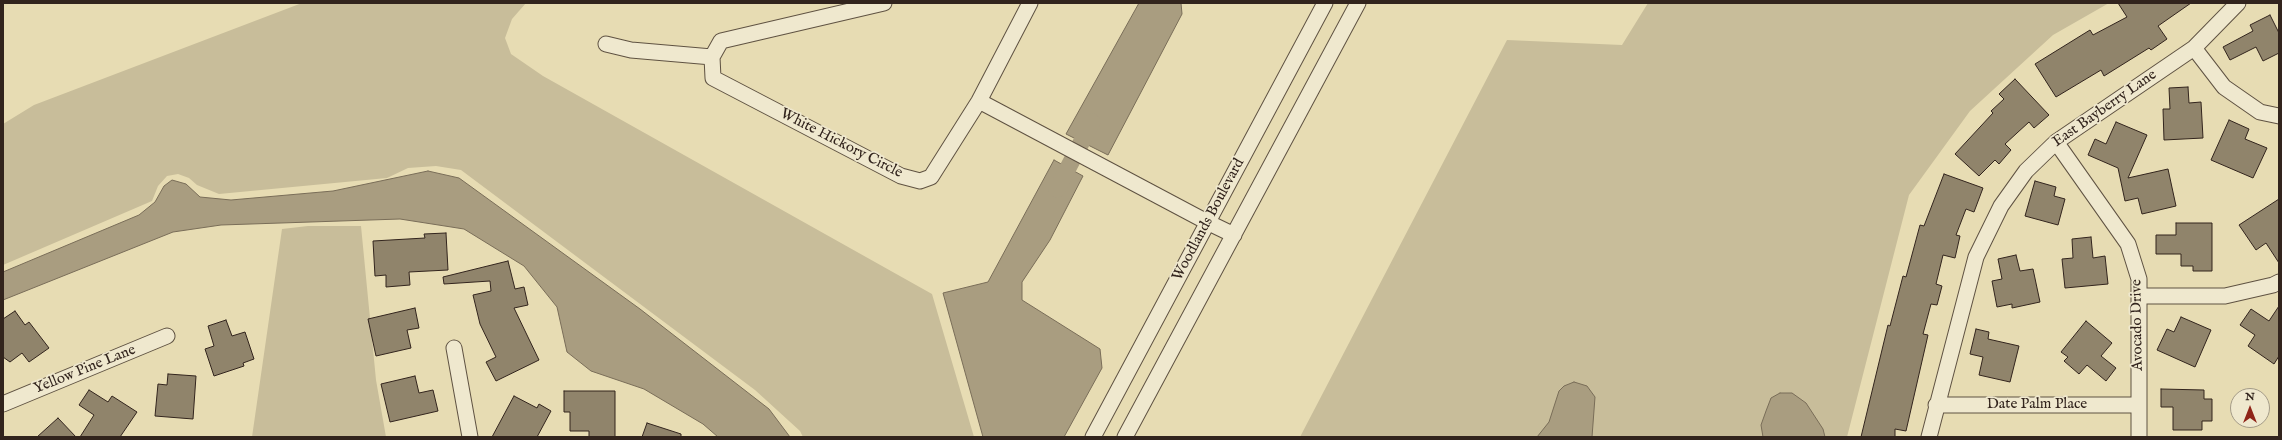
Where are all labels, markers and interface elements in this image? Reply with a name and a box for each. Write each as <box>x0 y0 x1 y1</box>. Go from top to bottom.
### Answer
street label: East Bayberry Lane <box>2050 66 2160 152</box>
street label: White Hickory Circle <box>777 105 905 183</box>
street label: Woodlands Boulevard <box>1169 156 1249 284</box>
street label: Avocado Drive <box>2128 279 2148 371</box>
street label: Yellow Pine Lane <box>31 341 139 399</box>
north arrow <box>2230 388 2270 428</box>
text: N <box>2245 390 2255 404</box>
street label: Date Palm Place <box>1987 396 2087 414</box>

